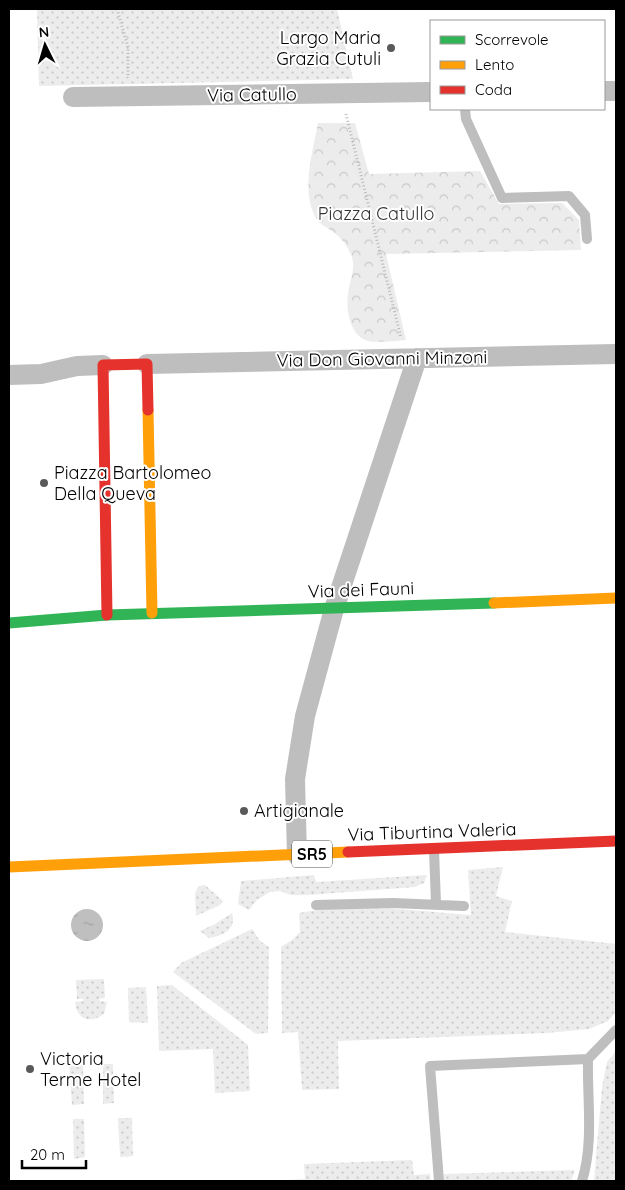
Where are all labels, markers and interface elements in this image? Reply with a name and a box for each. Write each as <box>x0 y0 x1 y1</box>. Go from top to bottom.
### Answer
north arrow <box>20 20 70 70</box>
legend <box>430 20 605 110</box>
text: N <box>38 23 50 41</box>
place label: Largo Maria Grazia Cutuli <box>276 26 381 70</box>
text: Scorrevole <box>475 30 549 49</box>
marker: Largo Maria Grazia Cutuli <box>385 42 397 54</box>
text: Lento <box>475 55 514 74</box>
text: Coda <box>475 80 512 99</box>
street label: Via Catullo <box>207 82 297 107</box>
park label: Piazza Catullo <box>318 202 434 225</box>
street label: Via Don Giovanni Minzoni <box>276 345 488 372</box>
place label: Piazza Bartolomeo Della Queva <box>54 461 211 505</box>
marker: Piazza Bartolomeo Della Queva <box>38 477 50 489</box>
street label: Via dei Fauni <box>307 576 415 603</box>
place label: Artigianale <box>254 799 344 822</box>
marker: Artigianale <box>238 805 250 817</box>
street label: Via Tiburtina Valeria <box>347 817 517 846</box>
road number: SR5 <box>292 841 332 868</box>
place label: Victoria Terme Hotel <box>40 1047 141 1091</box>
marker: Victoria Terme Hotel <box>24 1063 36 1075</box>
scale bar <box>22 1138 86 1170</box>
text: 20 m <box>30 1145 65 1164</box>

